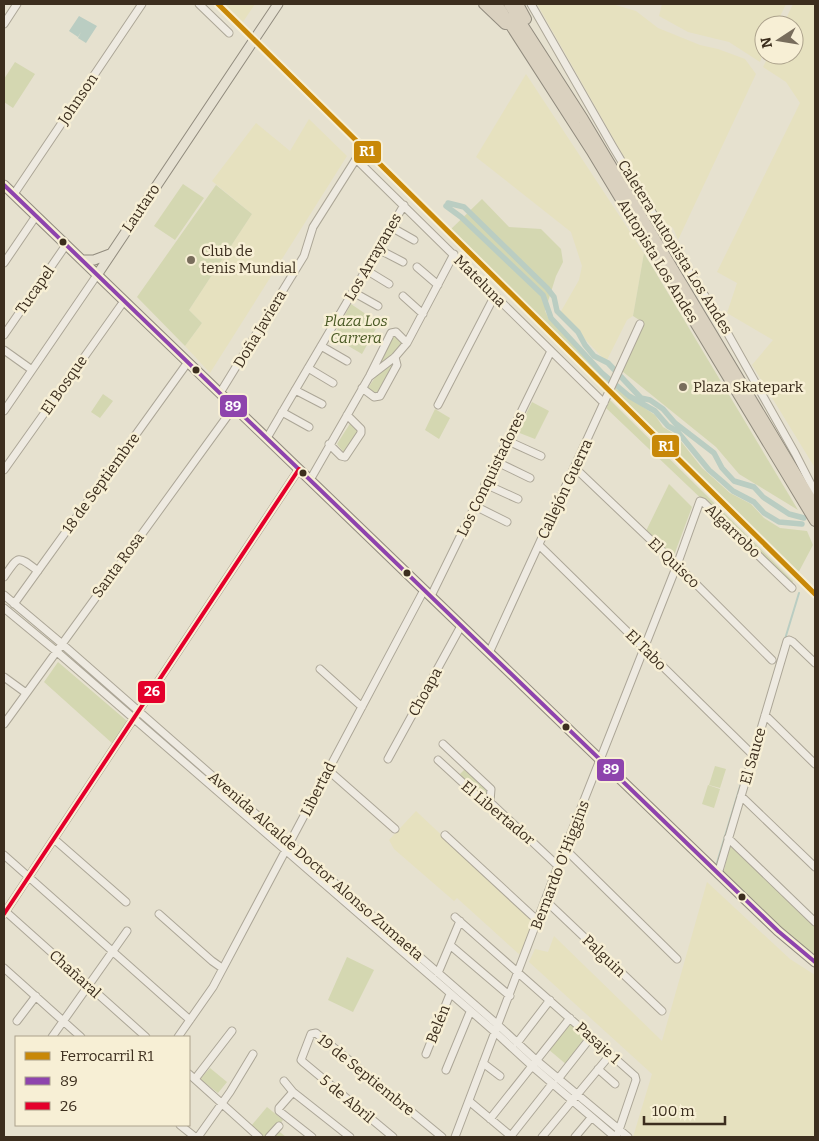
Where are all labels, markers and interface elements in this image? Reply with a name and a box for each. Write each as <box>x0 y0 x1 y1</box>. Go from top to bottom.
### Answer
north arrow <box>754 15 804 65</box>
text: N <box>757 35 776 50</box>
street label: Johnson <box>54 70 102 129</box>
line badge: R1 <box>353 140 382 164</box>
text: R1 <box>359 143 375 160</box>
street label: Caletera Autopista Los Andes <box>614 156 736 338</box>
street label: Lautaro <box>118 181 164 235</box>
street label: Autopista Los Andes <box>614 196 702 326</box>
street label: Los Arrayanes <box>341 210 405 304</box>
unlabelled marker <box>58 237 68 247</box>
place label: Club de tenis Mundial <box>201 242 296 277</box>
street label: Mateluna <box>450 251 510 311</box>
marker: Club de tenis Mundial <box>185 254 197 266</box>
street label: Tucapel <box>12 262 58 318</box>
street label: Doña Javiera <box>230 287 290 371</box>
park label: Plaza Los Carrera <box>324 312 388 347</box>
street label: El Bosque <box>37 352 91 418</box>
unlabelled marker <box>191 365 201 375</box>
place label: Plaza Skatepark <box>693 378 804 396</box>
marker: Plaza Skatepark <box>677 381 689 393</box>
line badge: 89 <box>219 394 248 418</box>
text: 89 <box>225 398 241 415</box>
street label: Los Conquistadores <box>453 409 529 539</box>
street label: 18 de Septiembre <box>59 429 143 537</box>
line badge: R1 <box>651 434 680 458</box>
street label: Callejón Guerra <box>534 436 596 542</box>
text: R1 <box>658 438 674 455</box>
unlabelled marker <box>298 468 308 478</box>
street label: Algarrobo <box>702 500 764 562</box>
street label: Santa Rosa <box>88 529 148 601</box>
street label: El Quisco <box>644 534 704 592</box>
unlabelled marker <box>402 568 412 578</box>
street label: El Tabo <box>622 626 670 674</box>
street label: Choapa <box>404 665 446 719</box>
line badge: 26 <box>137 680 166 704</box>
text: 26 <box>144 683 160 700</box>
unlabelled marker <box>561 722 571 732</box>
street label: El Sauce <box>736 725 770 787</box>
line badge: 89 <box>596 758 625 782</box>
street label: Libertad <box>297 759 339 819</box>
text: 89 <box>603 761 619 778</box>
street label: Avenida Alcalde Doctor Alonso Zumaeta <box>205 768 427 964</box>
street label: El Libertador <box>458 777 539 849</box>
street label: Bernardo O'Higgins <box>527 798 593 932</box>
unlabelled marker <box>737 892 747 902</box>
street label: Palguin <box>579 931 630 981</box>
street label: Chañaral <box>46 946 104 1002</box>
street label: Belén <box>422 1002 454 1046</box>
street label: Pasaje 1 <box>572 1018 624 1068</box>
street label: 19 de Septiembre <box>314 1030 418 1120</box>
legend <box>15 1036 190 1126</box>
text: Ferrocarril R1 <box>60 1047 154 1065</box>
street label: 5 de Abril <box>316 1071 378 1127</box>
text: 89 <box>60 1072 78 1090</box>
scale bar <box>644 1094 725 1126</box>
text: 26 <box>60 1097 77 1115</box>
text: 100 m <box>652 1102 695 1120</box>

